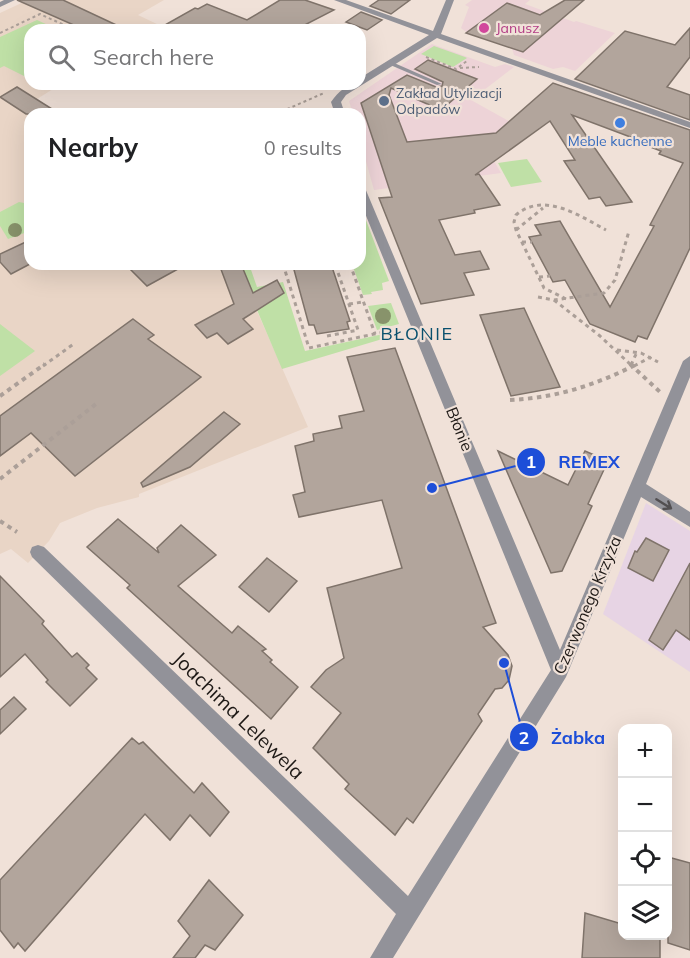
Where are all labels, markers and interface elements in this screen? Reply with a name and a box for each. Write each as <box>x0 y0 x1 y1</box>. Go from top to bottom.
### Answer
place label: Janusz <box>496 19 539 37</box>
marker: Janusz <box>477 21 491 35</box>
search box <box>24 24 366 90</box>
icon: search <box>45 41 78 74</box>
text: Search here <box>93 43 214 71</box>
place label: Zakład Utylizacji Odpadów <box>396 84 502 118</box>
marker: Zakład Utylizacji Odpadów <box>377 94 391 108</box>
marker: Meble kuchenne <box>613 116 627 130</box>
text: Nearby <box>48 131 138 164</box>
place label: Meble kuchenne <box>568 132 672 150</box>
text: 0 results <box>264 135 342 160</box>
district label: BŁONIE <box>381 322 453 345</box>
street label: Błonie <box>442 404 478 454</box>
callout: REMEX <box>516 444 632 480</box>
text: 1 <box>526 450 536 473</box>
text: REMEX <box>558 450 621 473</box>
one-way arrow <box>655 498 672 510</box>
street label: Czerwonego Krzyża <box>549 533 625 677</box>
street label: Joachima Lelewela <box>168 646 310 784</box>
callout: Żabka <box>509 719 617 755</box>
map controls <box>618 724 672 940</box>
button: + <box>618 724 672 778</box>
text: 2 <box>519 726 529 749</box>
text: Żabka <box>551 726 605 749</box>
button: − <box>618 778 672 832</box>
button: locate <box>618 832 672 886</box>
button: layers <box>618 886 672 940</box>

